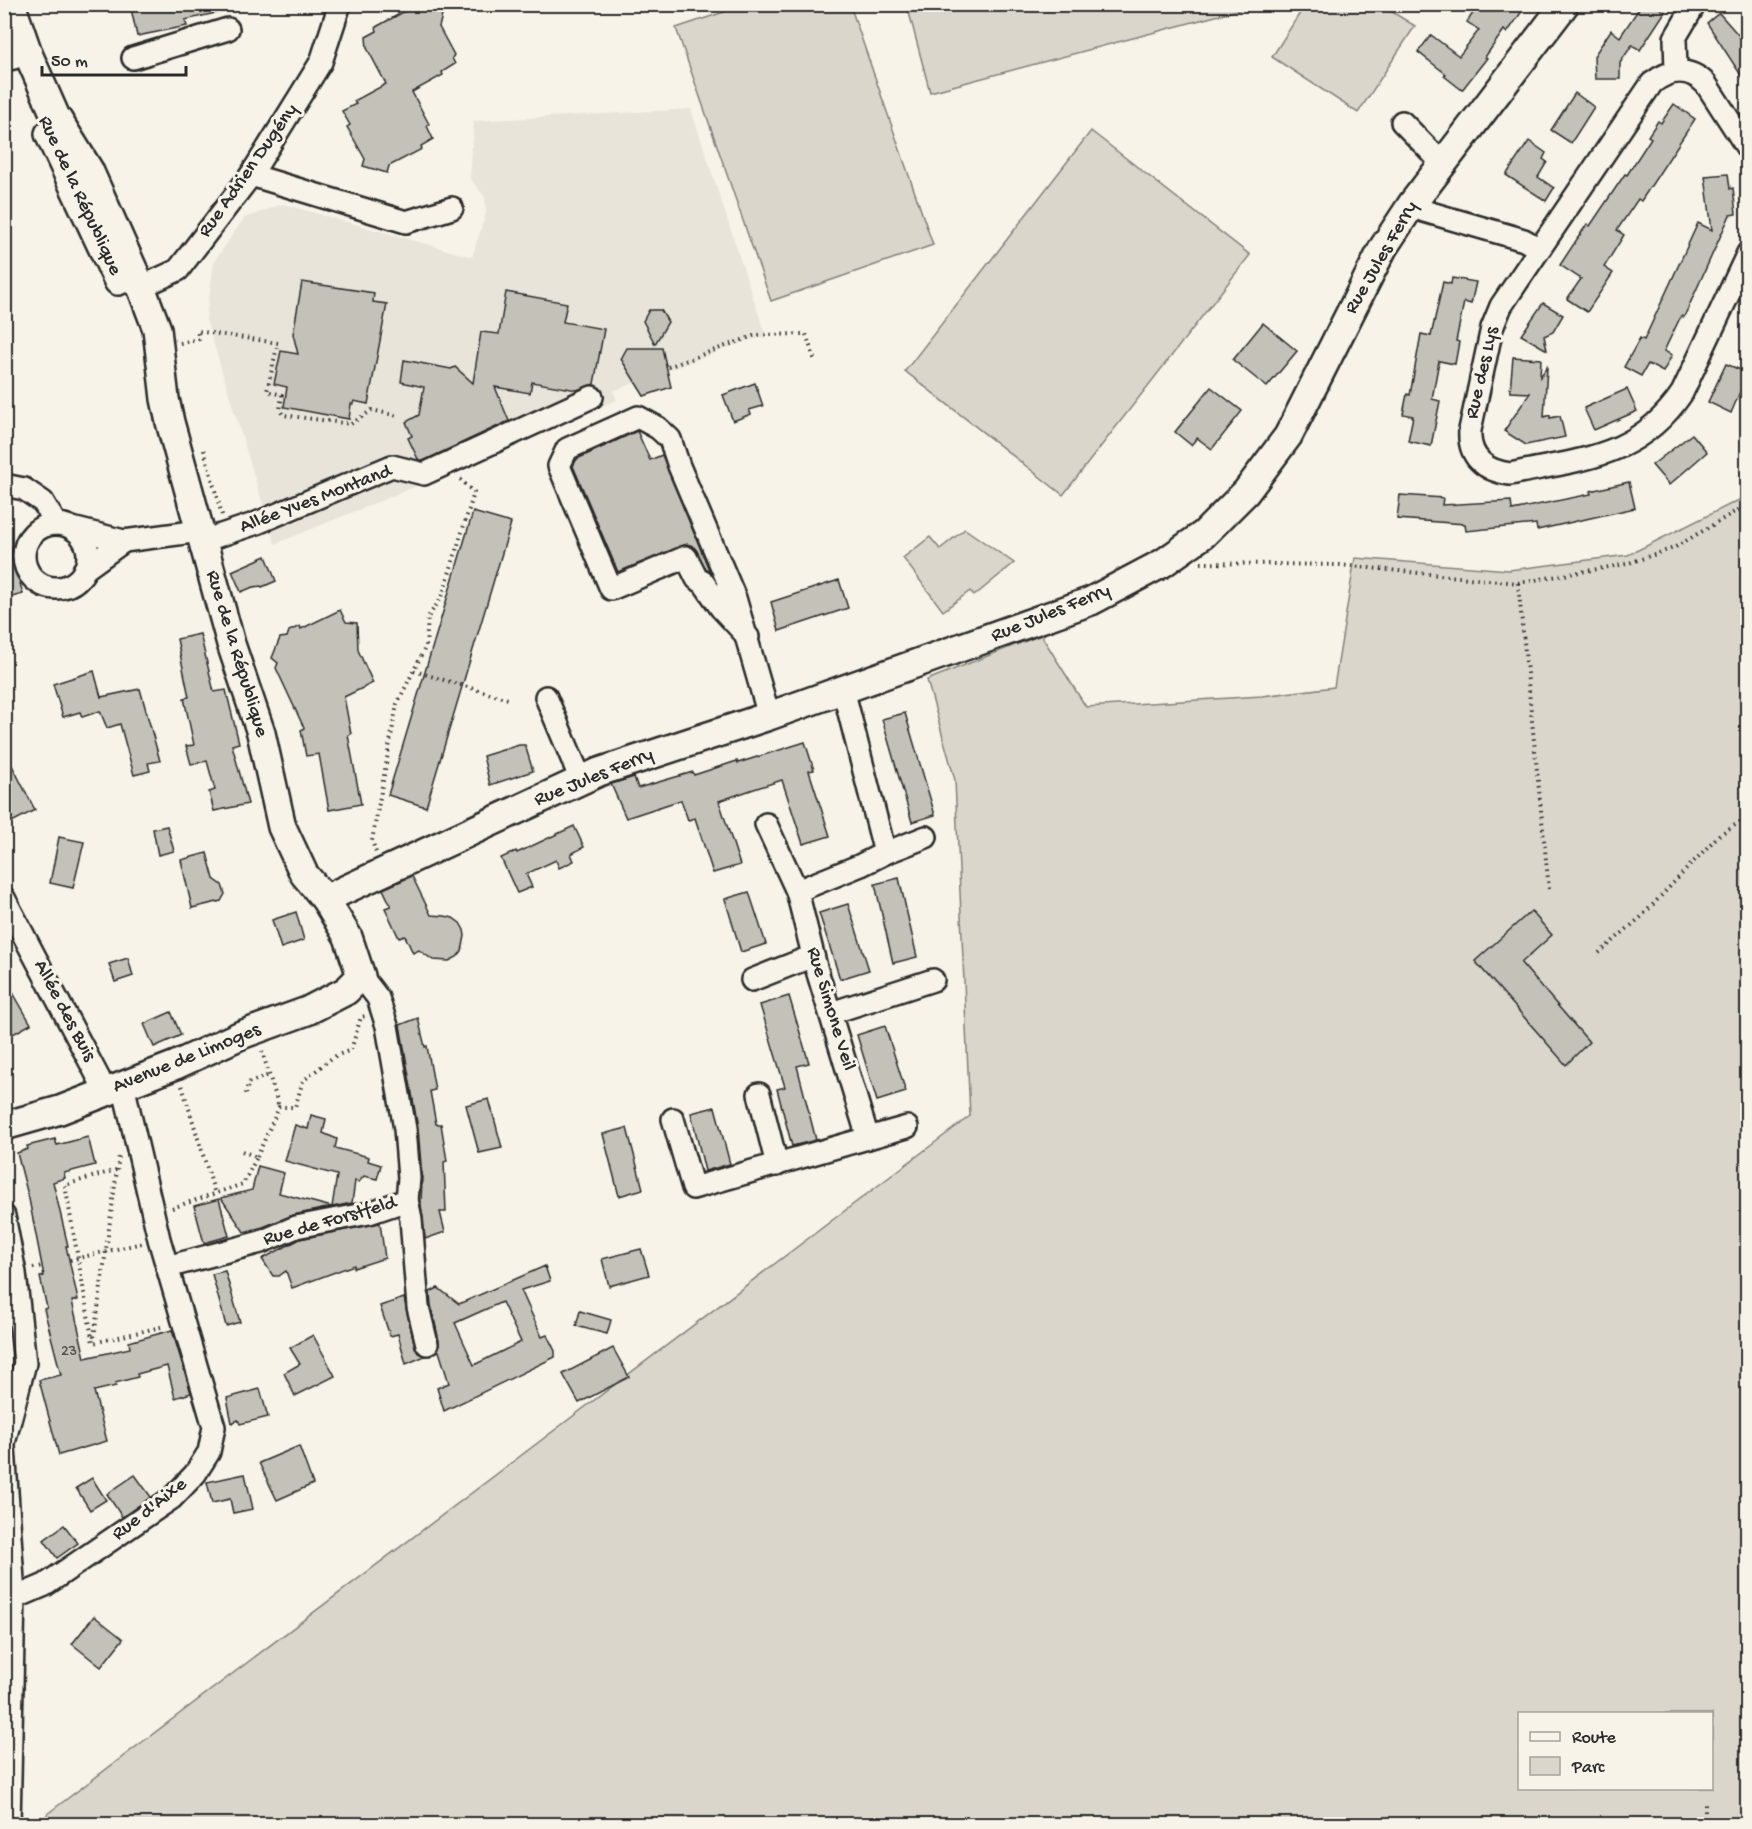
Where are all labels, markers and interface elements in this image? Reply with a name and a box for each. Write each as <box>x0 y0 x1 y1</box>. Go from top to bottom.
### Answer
scale bar <box>42 39 186 77</box>
text: 50 m <box>51 52 88 73</box>
street label: Rue Adrien Dugény <box>194 100 304 242</box>
street label: Rue de la République <box>32 113 126 280</box>
street label: Rue Jules Ferry <box>1340 197 1424 318</box>
street label: Rue des Lys <box>1461 324 1505 421</box>
street label: Allée Yves Montand <box>237 460 397 540</box>
street label: Rue de la République <box>200 568 272 741</box>
street label: Rue Jules Ferry <box>988 580 1114 648</box>
street label: Rue Jules Ferry <box>531 744 657 812</box>
street label: Rue Simone Veil <box>800 944 860 1074</box>
street label: Allée des Buis <box>28 956 101 1066</box>
street label: Avenue de Limoges <box>110 1019 265 1099</box>
street label: Rue de Forstfeld <box>261 1191 401 1252</box>
house number: 23 <box>61 1343 77 1362</box>
street label: Rue d'Aixe <box>108 1473 193 1546</box>
legend <box>1518 1712 1713 1790</box>
text: Route <box>1572 1728 1617 1749</box>
text: Parc <box>1571 1758 1605 1779</box>

